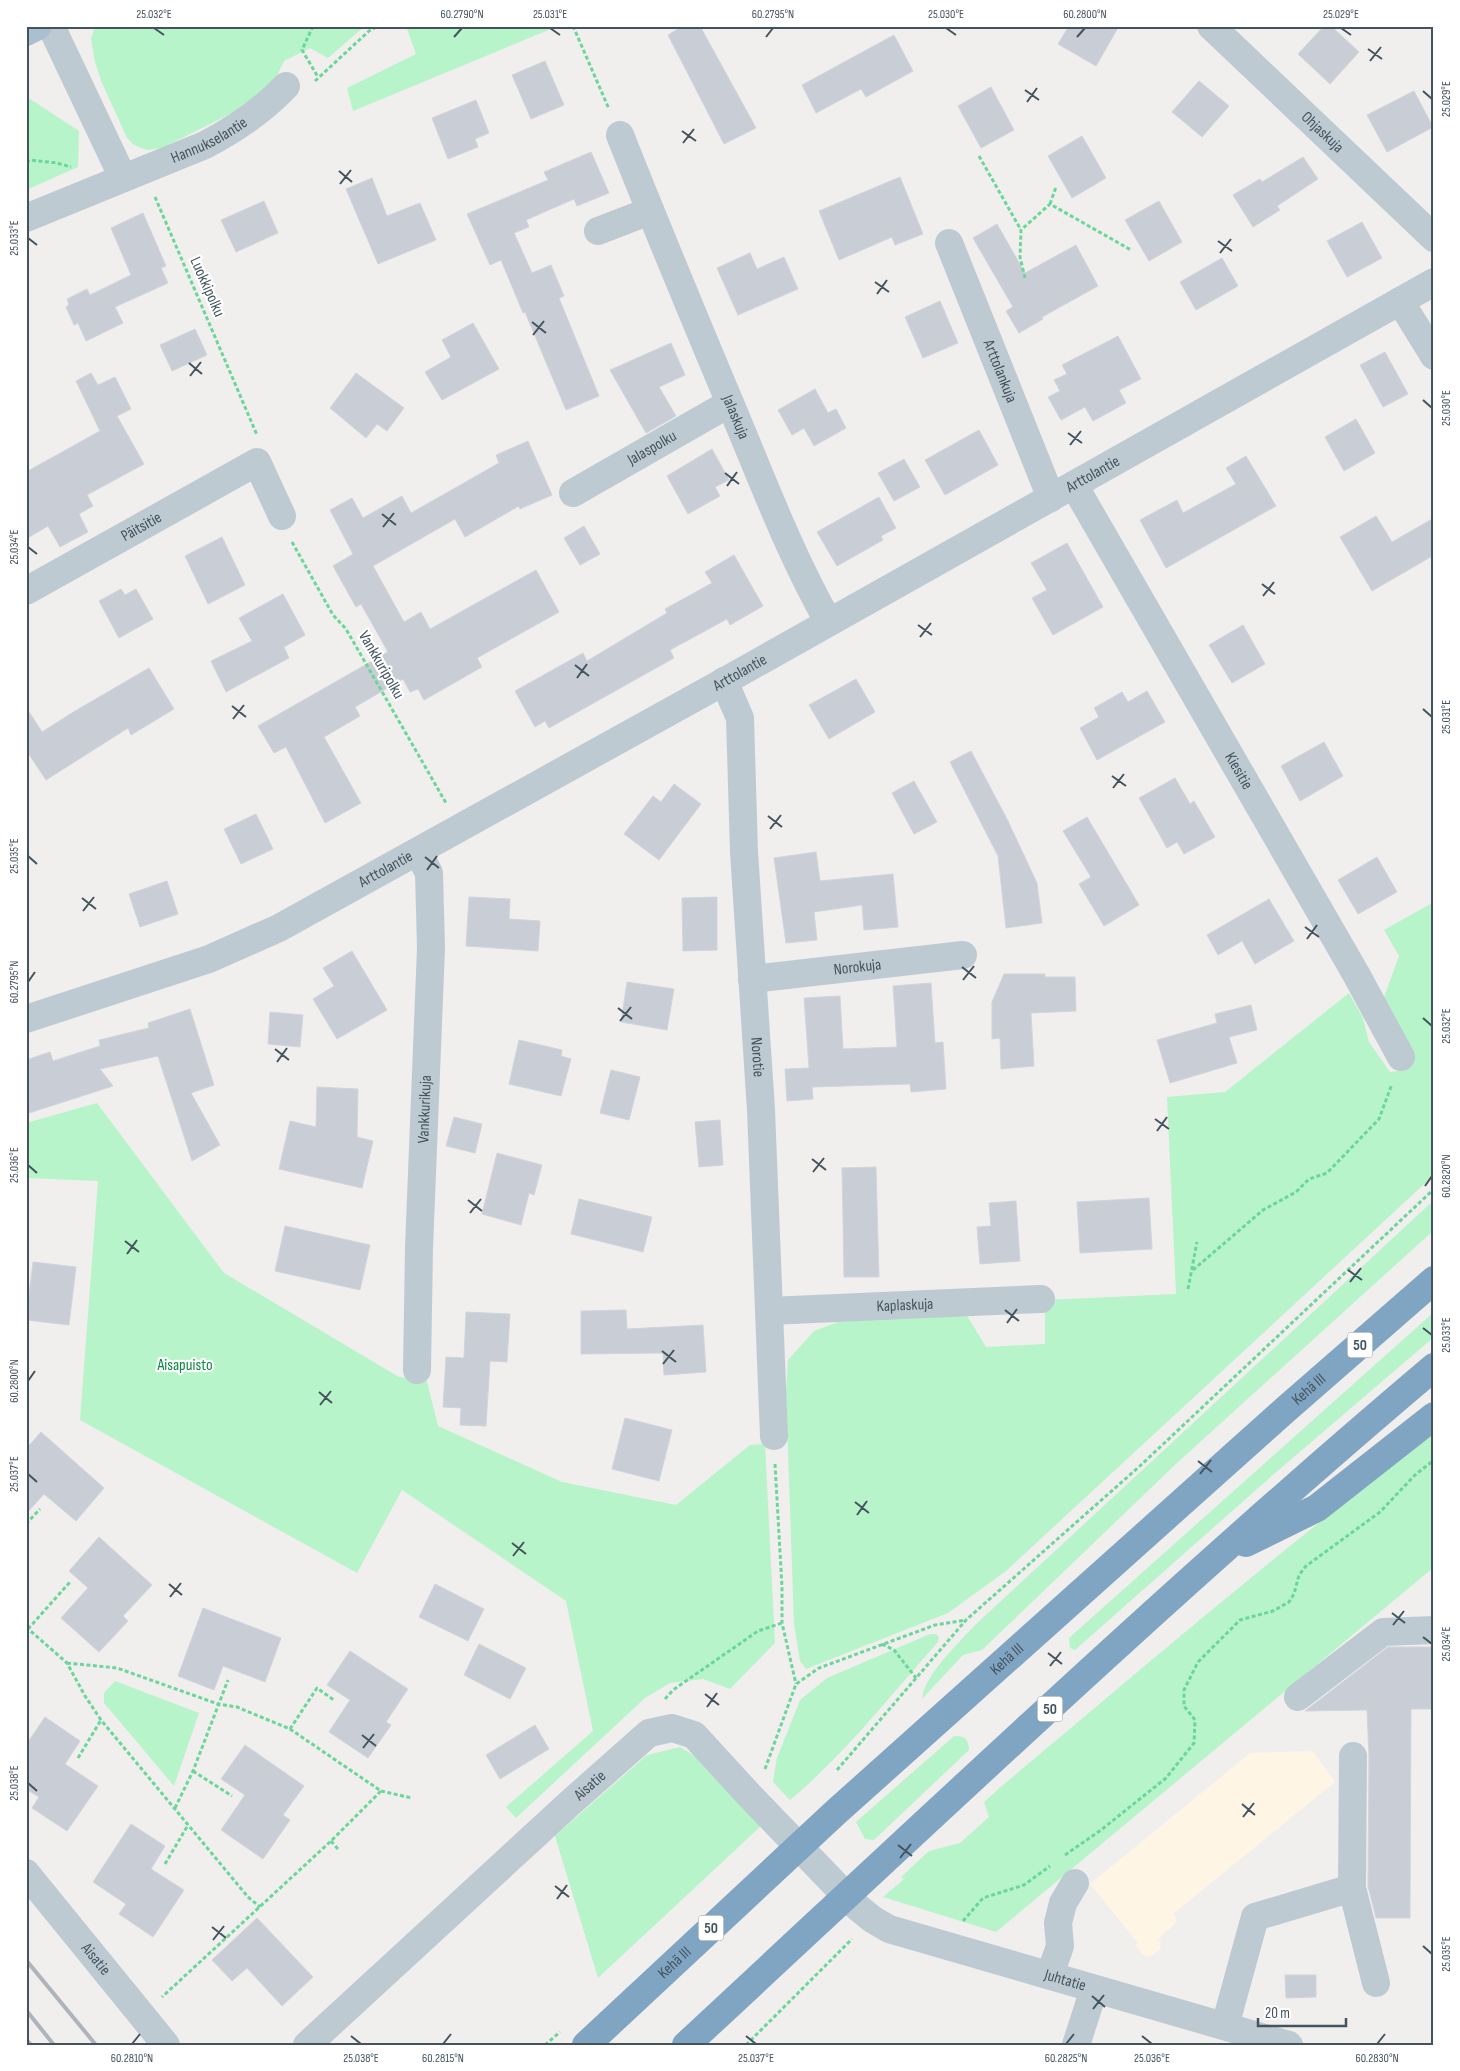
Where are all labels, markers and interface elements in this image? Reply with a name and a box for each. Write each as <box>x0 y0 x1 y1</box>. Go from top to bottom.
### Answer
text: 25.032°E <box>136 7 172 22</box>
text: 60.2790°N <box>440 7 484 22</box>
text: 25.031°E <box>533 7 567 22</box>
text: 60.2795°N <box>752 7 794 22</box>
text: 25.030°E <box>928 7 964 22</box>
text: 60.2800°N <box>1063 7 1107 22</box>
text: 25.029°E <box>1323 7 1359 22</box>
text: 25.029°E <box>1439 81 1454 117</box>
street label: Ohjaskuja <box>1297 108 1348 157</box>
street label: Hannukselantie <box>168 113 251 167</box>
text: 25.033°E <box>7 220 22 256</box>
street label: Luokkipolku <box>185 254 229 320</box>
street label: Arttolankuja <box>979 336 1021 405</box>
text: 25.030°E <box>1439 390 1454 426</box>
street label: Jalaskuja <box>718 391 753 442</box>
street label: Jalaspolku <box>623 426 680 470</box>
street label: Arttolantie <box>1062 451 1123 497</box>
street label: Päitsitie <box>118 508 165 546</box>
text: 25.034°E <box>7 529 22 565</box>
street label: Vankkuripolku <box>354 628 408 702</box>
street label: Arttolantie <box>709 650 770 696</box>
text: 25.031°E <box>1439 700 1454 734</box>
street label: Kiesitie <box>1221 749 1257 793</box>
text: 25.035°E <box>7 838 22 874</box>
street label: Arttolantie <box>354 846 416 892</box>
street label: Norokuja <box>833 955 882 979</box>
text: 60.2795°N <box>7 961 22 1003</box>
text: 25.032°E <box>1439 1008 1454 1044</box>
street label: Norotie <box>747 1037 768 1078</box>
street label: Vankkurikuja <box>414 1075 435 1144</box>
text: 25.036°E <box>7 1147 22 1183</box>
text: 60.2820°N <box>1439 1154 1454 1198</box>
street label: Kaplaskuja <box>876 1294 934 1316</box>
text: 25.033°E <box>1439 1317 1454 1353</box>
road number: 50 <box>1348 1332 1372 1358</box>
park label: Aisapuisto <box>156 1356 213 1375</box>
text: 60.2800°N <box>7 1359 22 1403</box>
street label: Kehä III <box>1288 1369 1330 1409</box>
text: 25.037°E <box>7 1456 22 1492</box>
text: 25.034°E <box>1439 1626 1454 1662</box>
street label: Kehä III <box>986 1639 1028 1679</box>
road number: 50 <box>1038 1696 1062 1722</box>
text: 25.038°E <box>7 1765 22 1801</box>
street label: Aisatie <box>569 1766 610 1805</box>
road number: 50 <box>698 1916 724 1940</box>
text: 25.035°E <box>1439 1936 1454 1972</box>
street label: Aisatie <box>77 1938 115 1979</box>
street label: Kehä III <box>654 1942 695 1983</box>
street label: Juhtatie <box>1041 1965 1088 1995</box>
scale bar <box>1258 1996 1345 2028</box>
text: 20 m <box>1265 2004 1290 2023</box>
text: 60.2810°N <box>111 2051 153 2066</box>
text: 25.038°E <box>343 2051 379 2066</box>
text: 60.2815°N <box>422 2051 464 2066</box>
text: 25.037°E <box>738 2051 774 2066</box>
text: 60.2825°N <box>1045 2051 1087 2066</box>
text: 25.036°E <box>1134 2051 1170 2066</box>
text: 60.2830°N <box>1355 2051 1399 2066</box>

